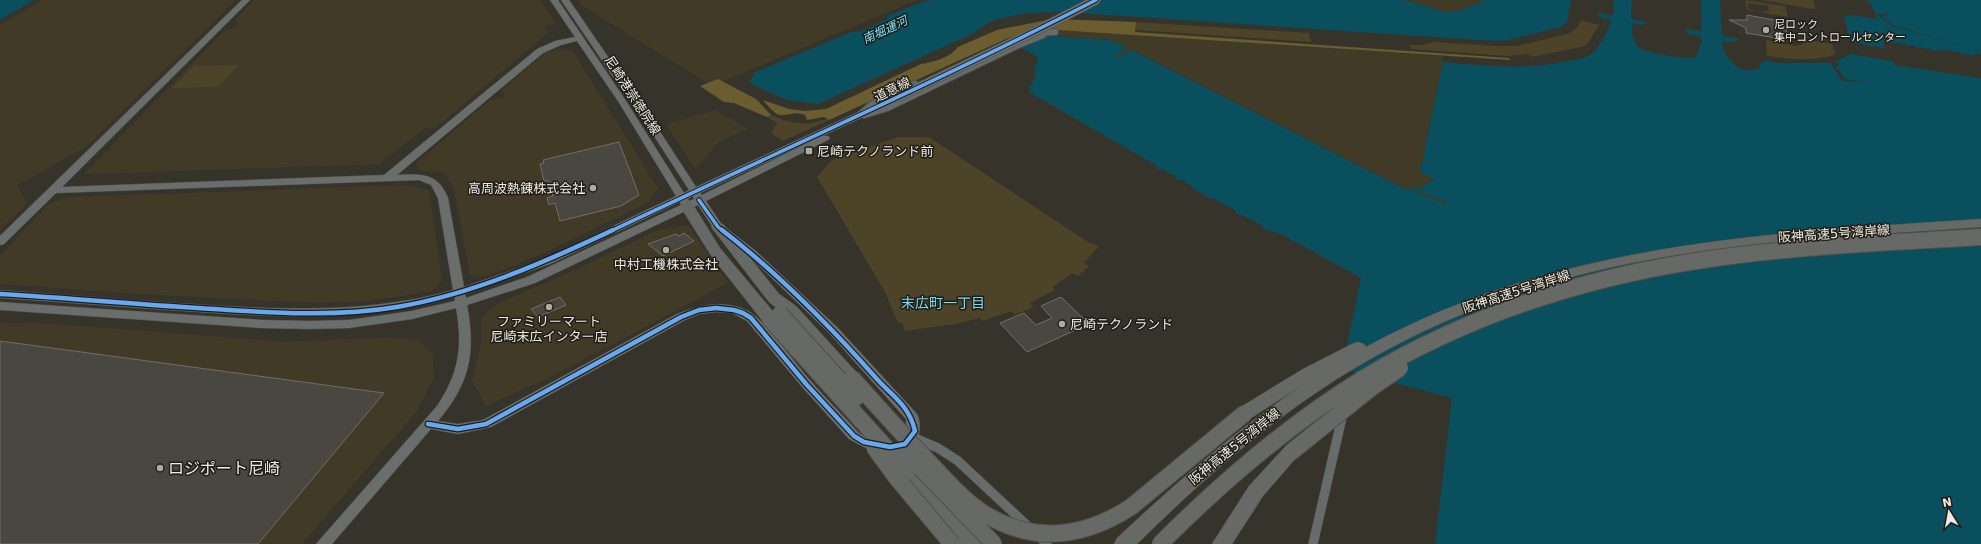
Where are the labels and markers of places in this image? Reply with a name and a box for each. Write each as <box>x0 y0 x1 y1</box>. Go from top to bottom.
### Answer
place label: 尼ロック 集中コントロールセンター <box>1774 18 1906 44</box>
marker: 尼ロック 集中コントロールセンター <box>1761 25 1771 35</box>
place label: 尼崎テクノランド前 <box>817 144 933 159</box>
marker: 尼崎テクノランド前 <box>804 146 814 156</box>
place label: 高周波熱錬株式会社 <box>468 181 585 196</box>
marker: 高周波熱錬株式会社 <box>588 183 598 193</box>
marker: 中村工機株式会社 <box>661 245 671 255</box>
place label: 中村工機株式会社 <box>614 257 718 272</box>
marker: ファミリーマート 尼崎末広インター店 <box>544 302 554 312</box>
place label: ファミリーマート 尼崎末広インター店 <box>490 314 608 344</box>
place label: 尼崎テクノランド <box>1070 317 1173 332</box>
marker: 尼崎テクノランド <box>1057 319 1067 329</box>
place label: ロジポート尼崎 <box>168 459 280 478</box>
marker: ロジポート尼崎 <box>155 463 165 473</box>

